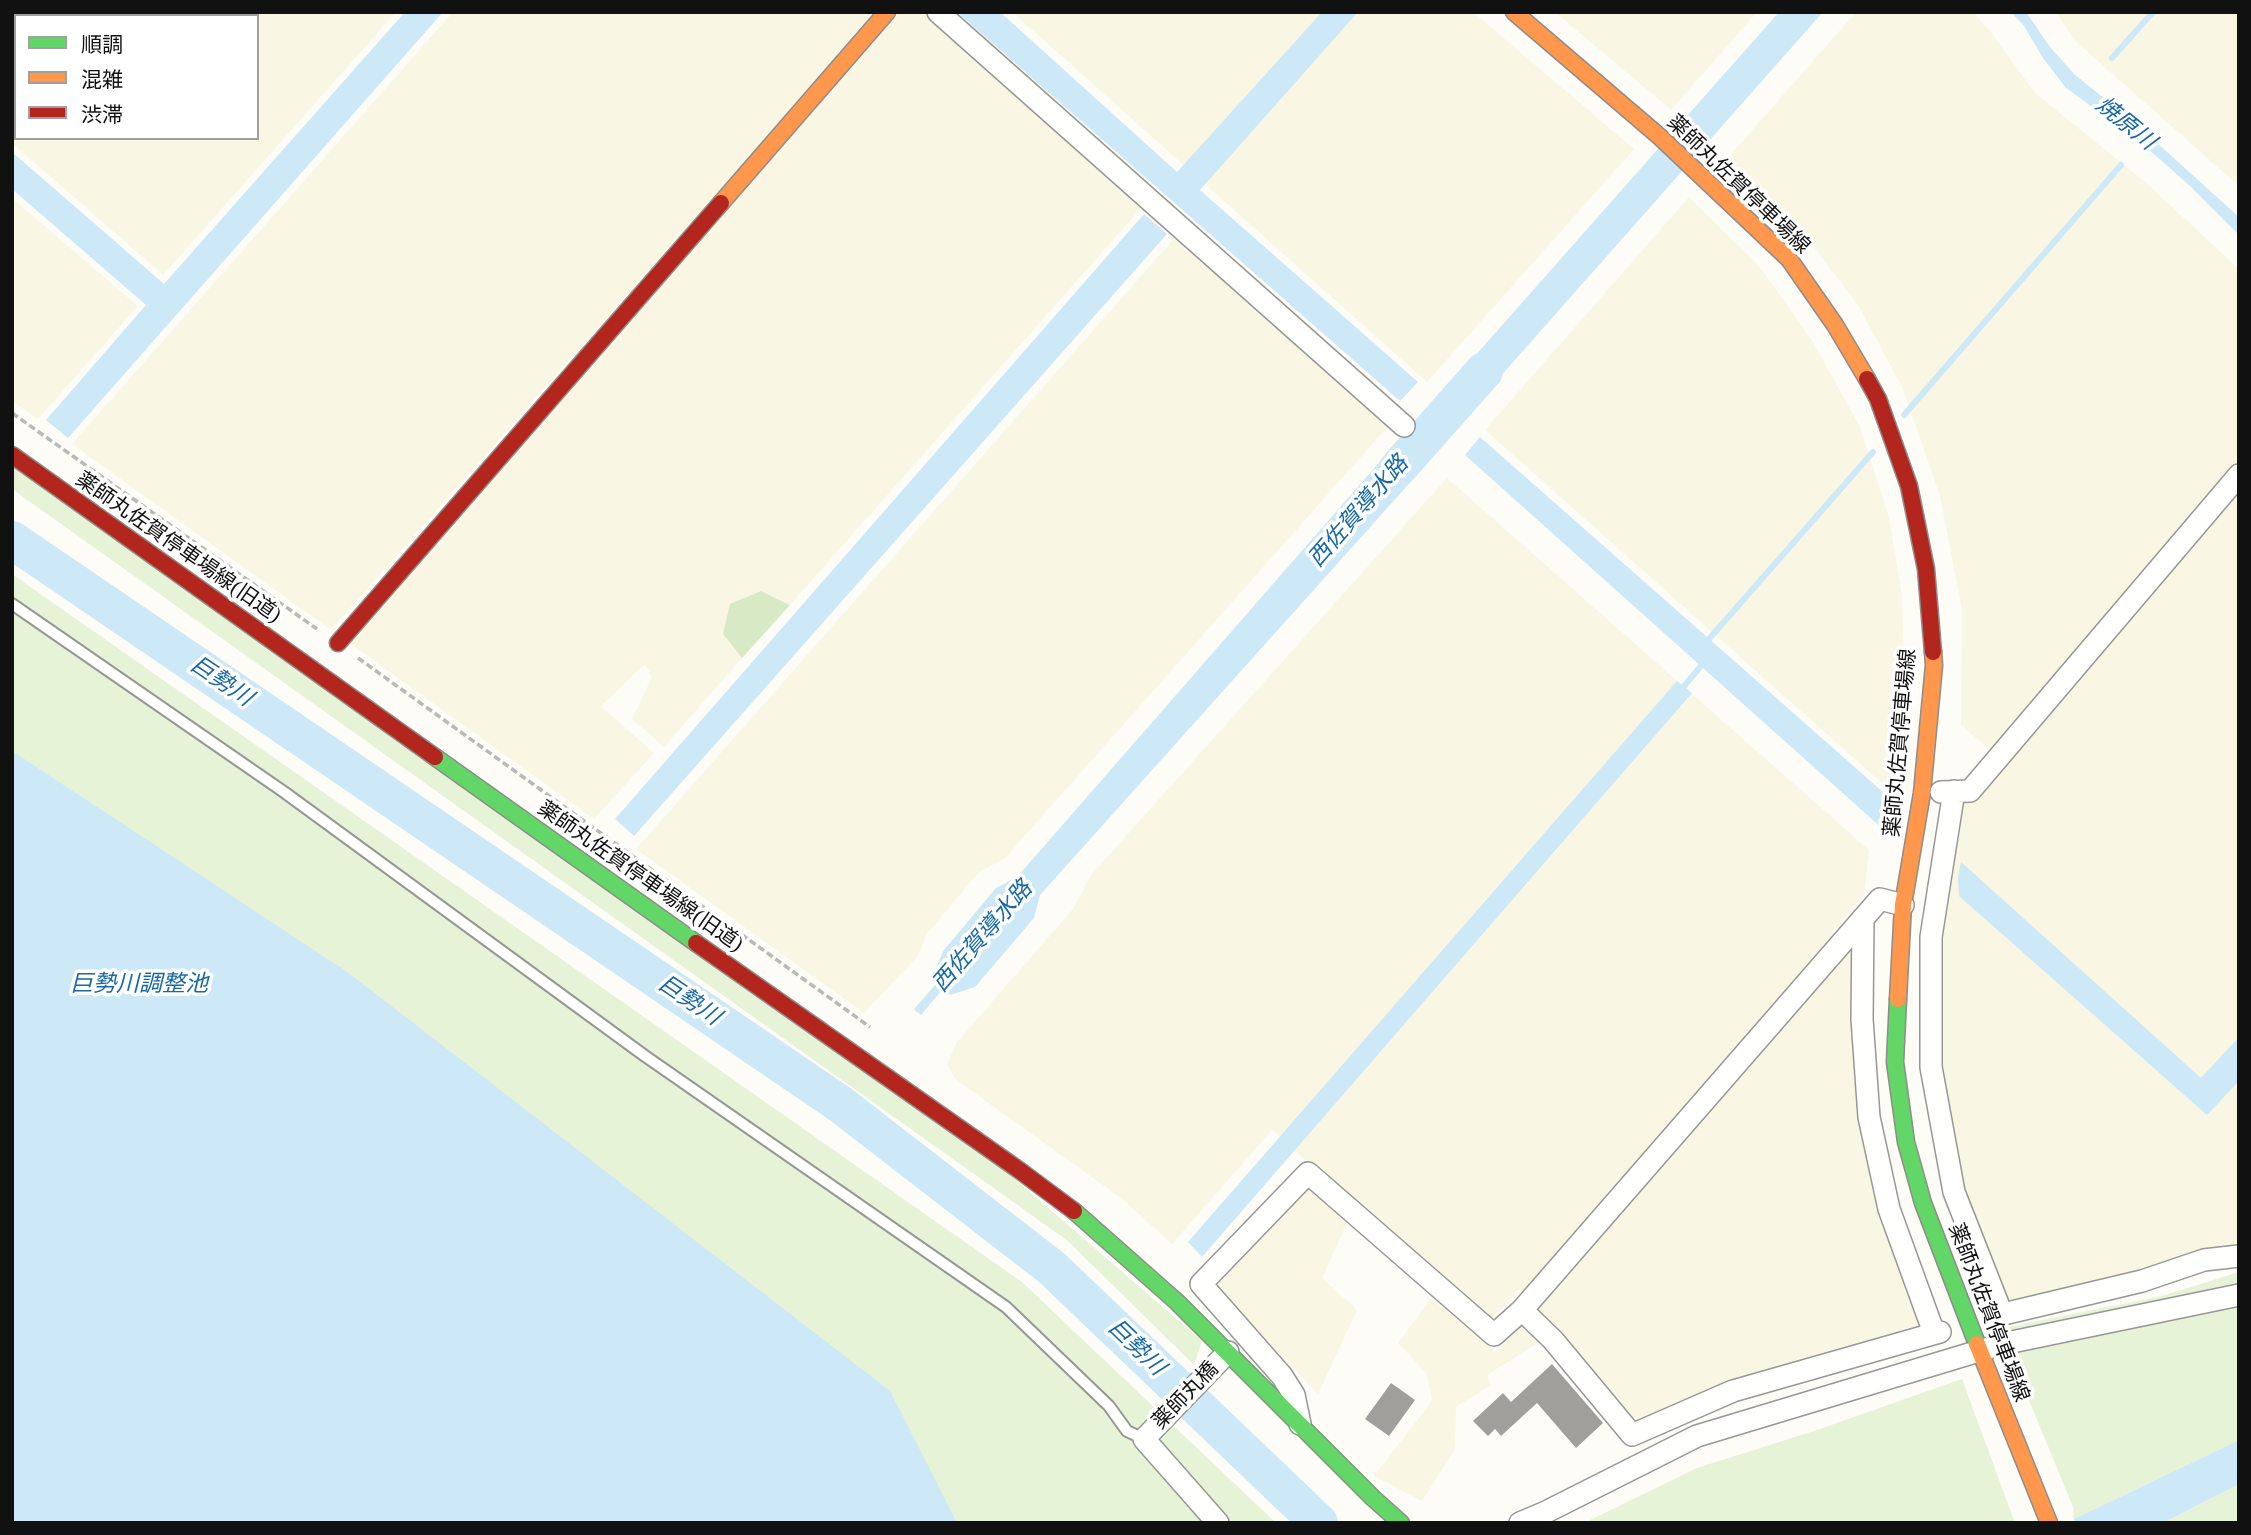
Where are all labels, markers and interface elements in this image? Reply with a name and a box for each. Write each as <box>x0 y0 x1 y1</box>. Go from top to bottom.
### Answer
legend <box>14 14 259 140</box>
text: 順調 <box>81 33 123 57</box>
text: 混雑 <box>81 68 123 92</box>
water label: 焼原川 <box>2090 92 2160 156</box>
text: 渋滞 <box>81 103 123 127</box>
street label: 薬師丸佐賀停車場線 <box>1661 110 1815 260</box>
water label: 西佐賀導水路 <box>1303 451 1415 573</box>
street label: 薬師丸佐賀停車場線(旧道) <box>70 467 286 629</box>
street label: 薬師丸佐賀停車場線 <box>1880 648 1922 838</box>
water label: 巨勢川 <box>185 651 257 713</box>
street label: 薬師丸佐賀停車場線(旧道) <box>532 796 748 958</box>
water label: 西佐賀導水路 <box>927 876 1039 998</box>
water label: 巨勢川 <box>653 970 725 1032</box>
water label: 巨勢川調整池 <box>70 971 208 999</box>
street label: 薬師丸佐賀停車場線 <box>1942 1220 2034 1406</box>
water label: 巨勢川 <box>1102 1314 1170 1382</box>
street label: 薬師丸橋 <box>1148 1357 1224 1435</box>

